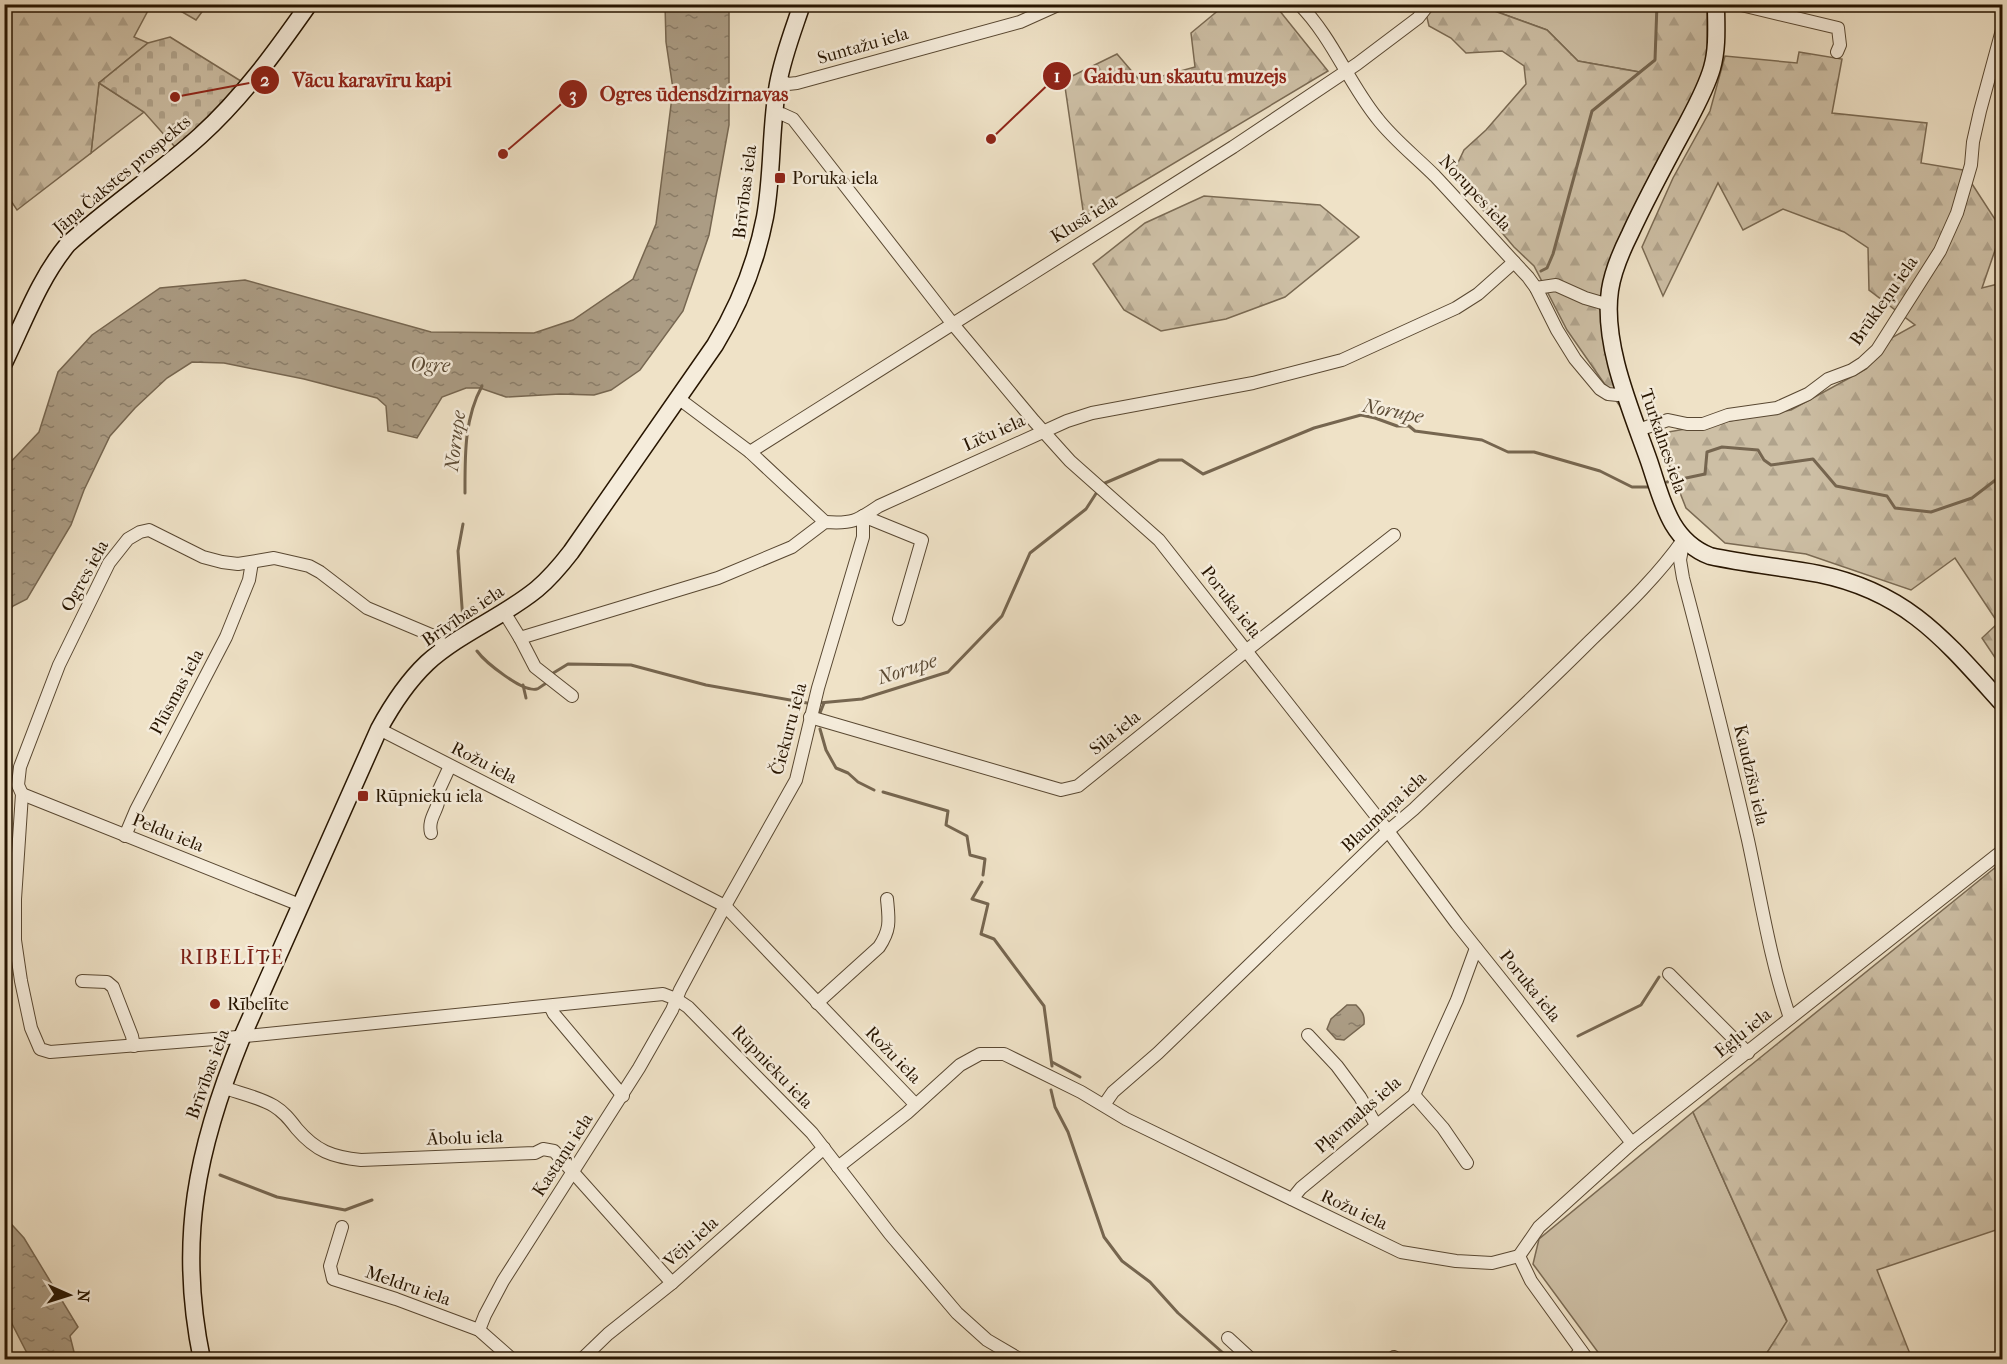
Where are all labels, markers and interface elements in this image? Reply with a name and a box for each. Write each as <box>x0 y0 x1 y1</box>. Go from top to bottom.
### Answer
street label: Suntažu iela <box>815 23 912 69</box>
callout: Gaidu un skautu muzejs <box>1042 57 1299 95</box>
callout: Vācu karavīru kapi <box>250 61 464 99</box>
text: Gaidu un skautu muzejs <box>1084 65 1287 88</box>
text: 1 <box>1054 66 1060 87</box>
text: Vācu karavīru kapi <box>291 69 453 92</box>
text: 2 <box>260 70 270 91</box>
callout: Ogres ūdensdzirnavas <box>558 75 800 113</box>
text: Ogres ūdensdzirnavas <box>600 83 789 106</box>
text: 3 <box>569 85 577 106</box>
street label: Jāņa Čakstes prospekts <box>46 109 195 240</box>
street label: Brīvības iela <box>729 143 761 240</box>
street label: Norupes iela <box>1434 150 1516 236</box>
place label: Poruka iela <box>792 168 879 189</box>
marker: Poruka iela <box>773 171 787 185</box>
street label: Klusā iela <box>1047 190 1122 248</box>
street label: Brūkleņu iela <box>1846 252 1923 350</box>
water label: Ogre <box>410 353 451 377</box>
street label: Turkalnes iela <box>1635 386 1691 497</box>
water label: Norupe <box>1360 394 1426 428</box>
water label: Norupe <box>440 408 470 474</box>
street label: Līču iela <box>960 410 1029 456</box>
street label: Ogres iela <box>57 536 113 615</box>
street label: Poruka iela <box>1196 562 1266 643</box>
street label: Brīvības iela <box>418 581 508 651</box>
street label: Plūsmas iela <box>146 645 209 738</box>
water label: Norupe <box>873 648 940 690</box>
street label: Čiekuru iela <box>765 679 812 777</box>
street label: Sila iela <box>1085 706 1145 760</box>
street label: Kaudzīšu iela <box>1729 723 1773 828</box>
street label: Rožu iela <box>448 737 521 789</box>
street label: Blaumaņa iela <box>1337 767 1431 857</box>
place label: Rūpnieku iela <box>375 786 483 807</box>
marker: Rūpnieku iela <box>356 789 370 803</box>
street label: Peldu iela <box>129 809 207 857</box>
district label: RIBELĪTE <box>180 946 284 969</box>
street label: Poruka iela <box>1495 946 1566 1027</box>
place label: Rībelīte <box>227 994 289 1015</box>
marker: Rībelīte <box>208 997 222 1011</box>
street label: Egļu iela <box>1710 1003 1776 1062</box>
street label: Rūpnieku iela <box>727 1021 817 1114</box>
street label: Rožu iela <box>861 1022 926 1088</box>
street label: Brīvības iela <box>182 1026 234 1122</box>
street label: Pļavmalas iela <box>1311 1071 1406 1158</box>
street label: Kastaņu iela <box>528 1109 598 1200</box>
street label: Ābolu iela <box>426 1126 504 1150</box>
street label: Rožu iela <box>1317 1185 1391 1235</box>
street label: Vēju iela <box>659 1212 723 1272</box>
street label: Meldru iela <box>363 1262 454 1311</box>
north arrow <box>39 1265 99 1325</box>
text: N <box>74 1289 93 1303</box>

